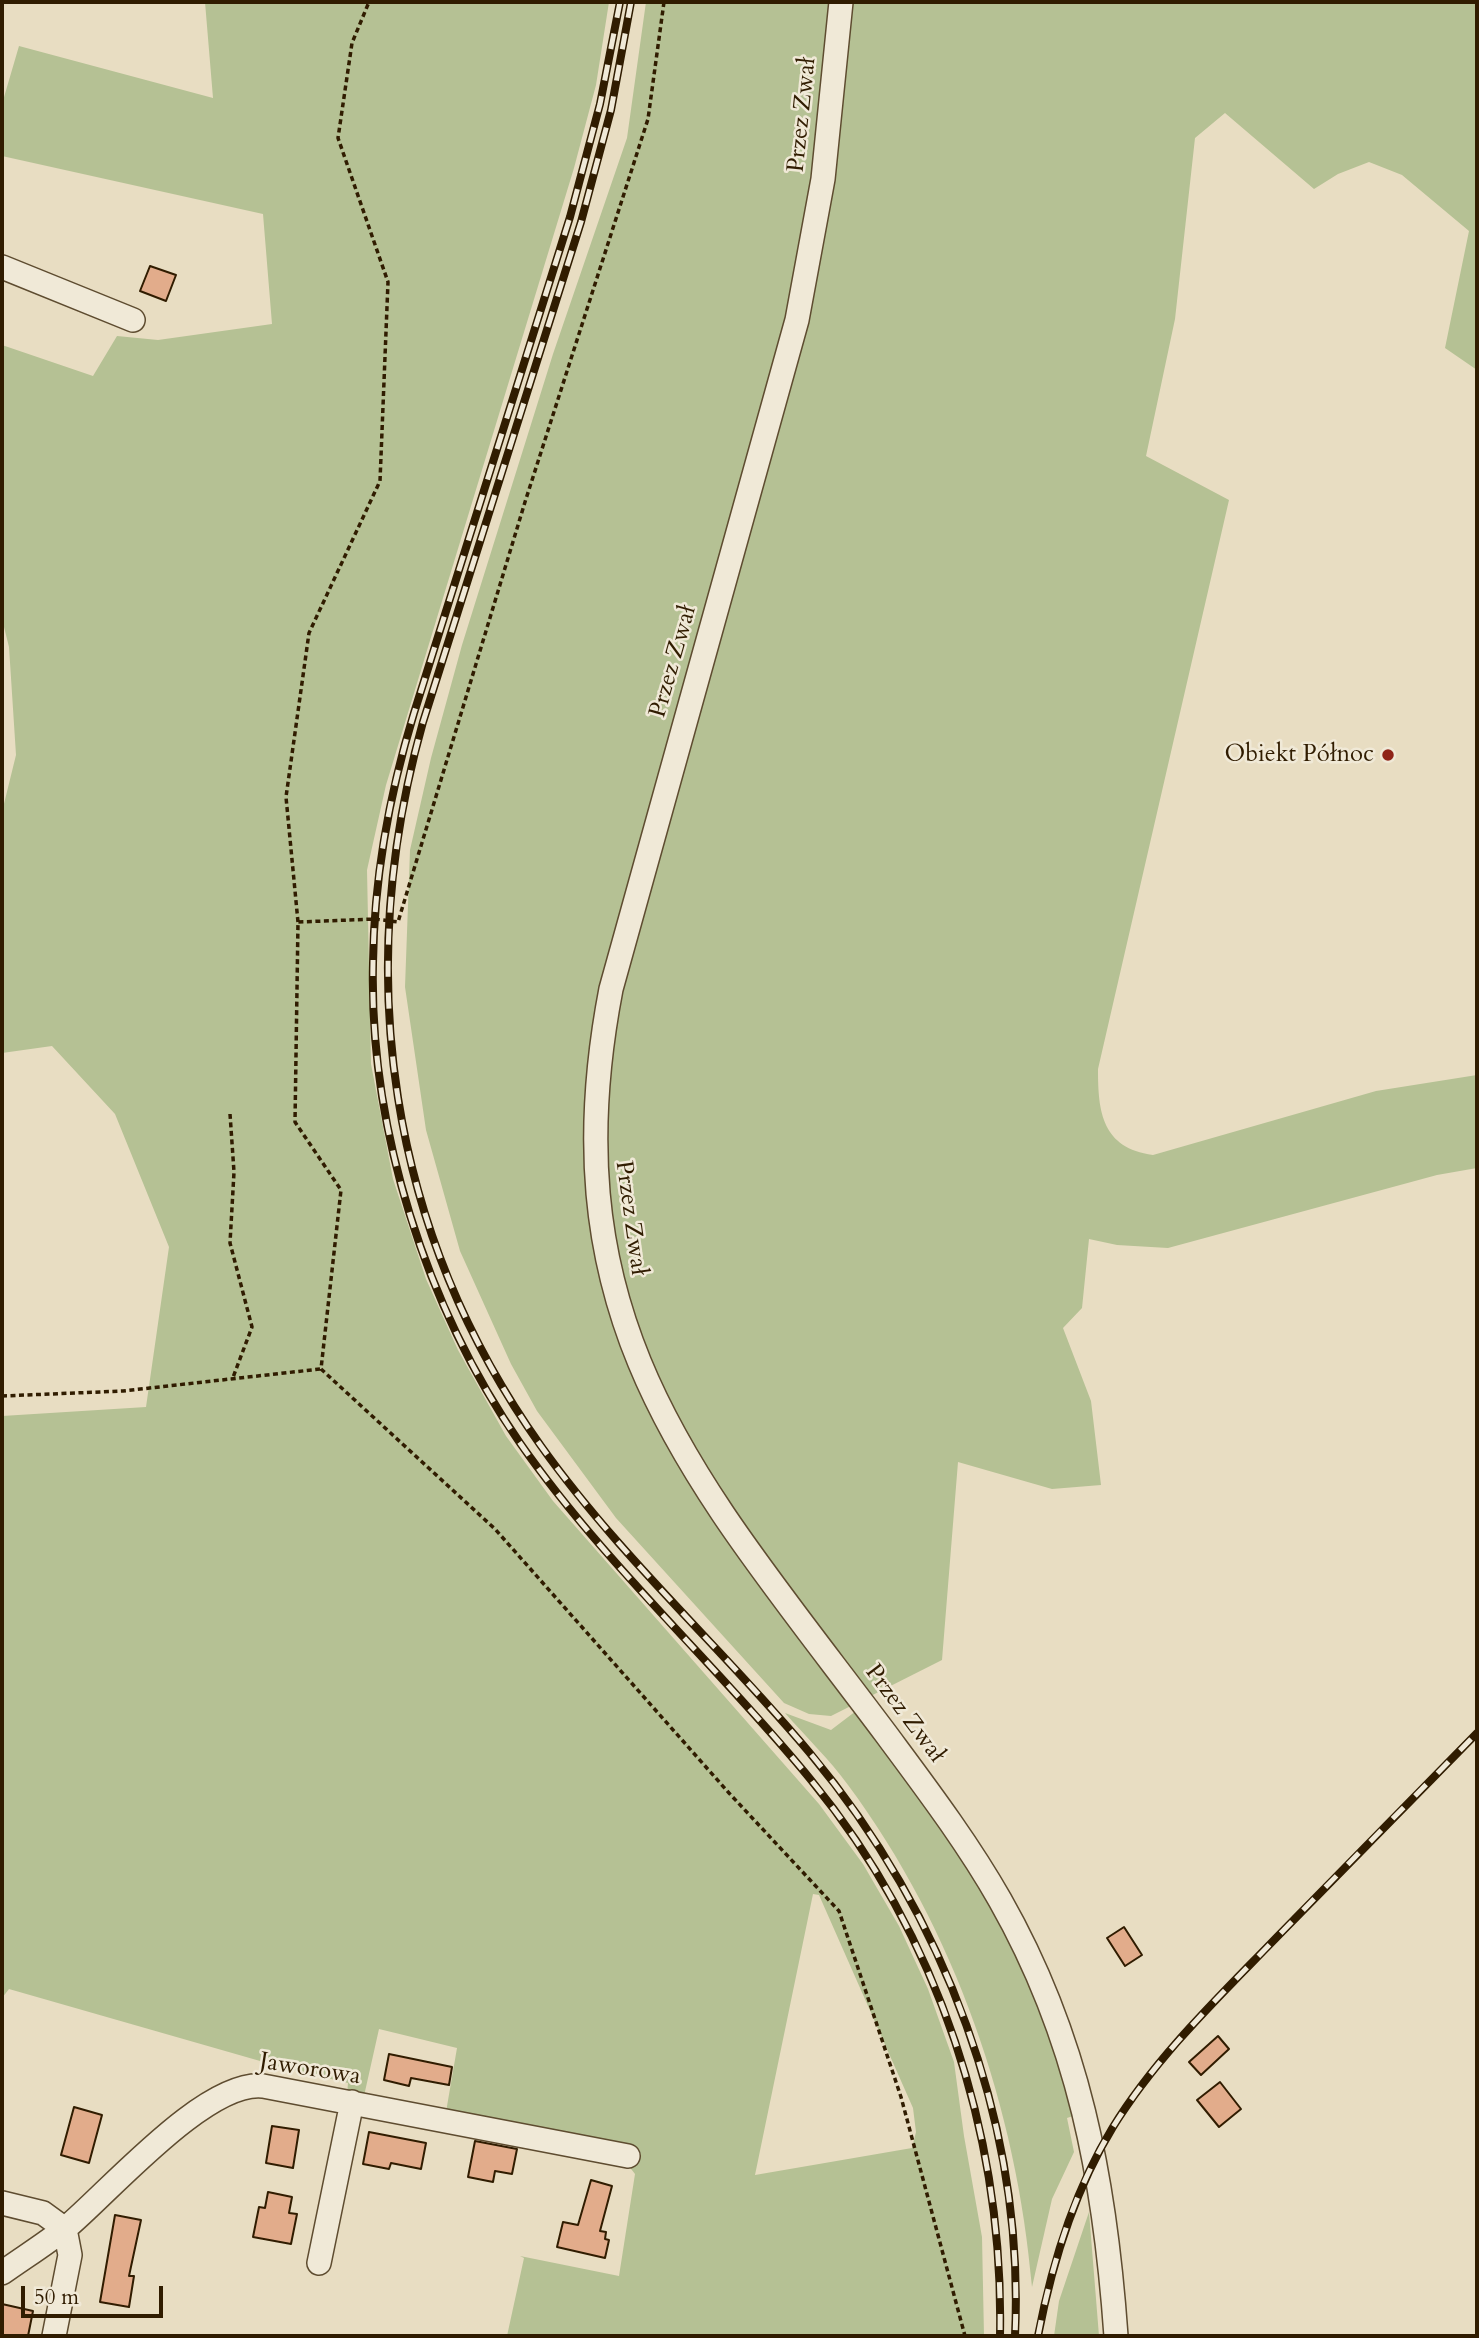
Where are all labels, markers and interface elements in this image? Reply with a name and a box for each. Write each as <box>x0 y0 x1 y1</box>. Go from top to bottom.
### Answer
street label: Przez Zwał <box>783 56 823 174</box>
street label: Przez Zwał <box>644 603 704 721</box>
place label: Obiekt Północ <box>1224 741 1374 769</box>
marker: Obiekt Północ <box>1380 747 1396 763</box>
street label: Przez Zwał <box>608 1159 652 1277</box>
street label: Przez Zwał <box>858 1659 950 1769</box>
street label: Jaworowa <box>257 2048 363 2092</box>
scale bar <box>24 2272 166 2316</box>
text: 50 m <box>34 2283 79 2312</box>

